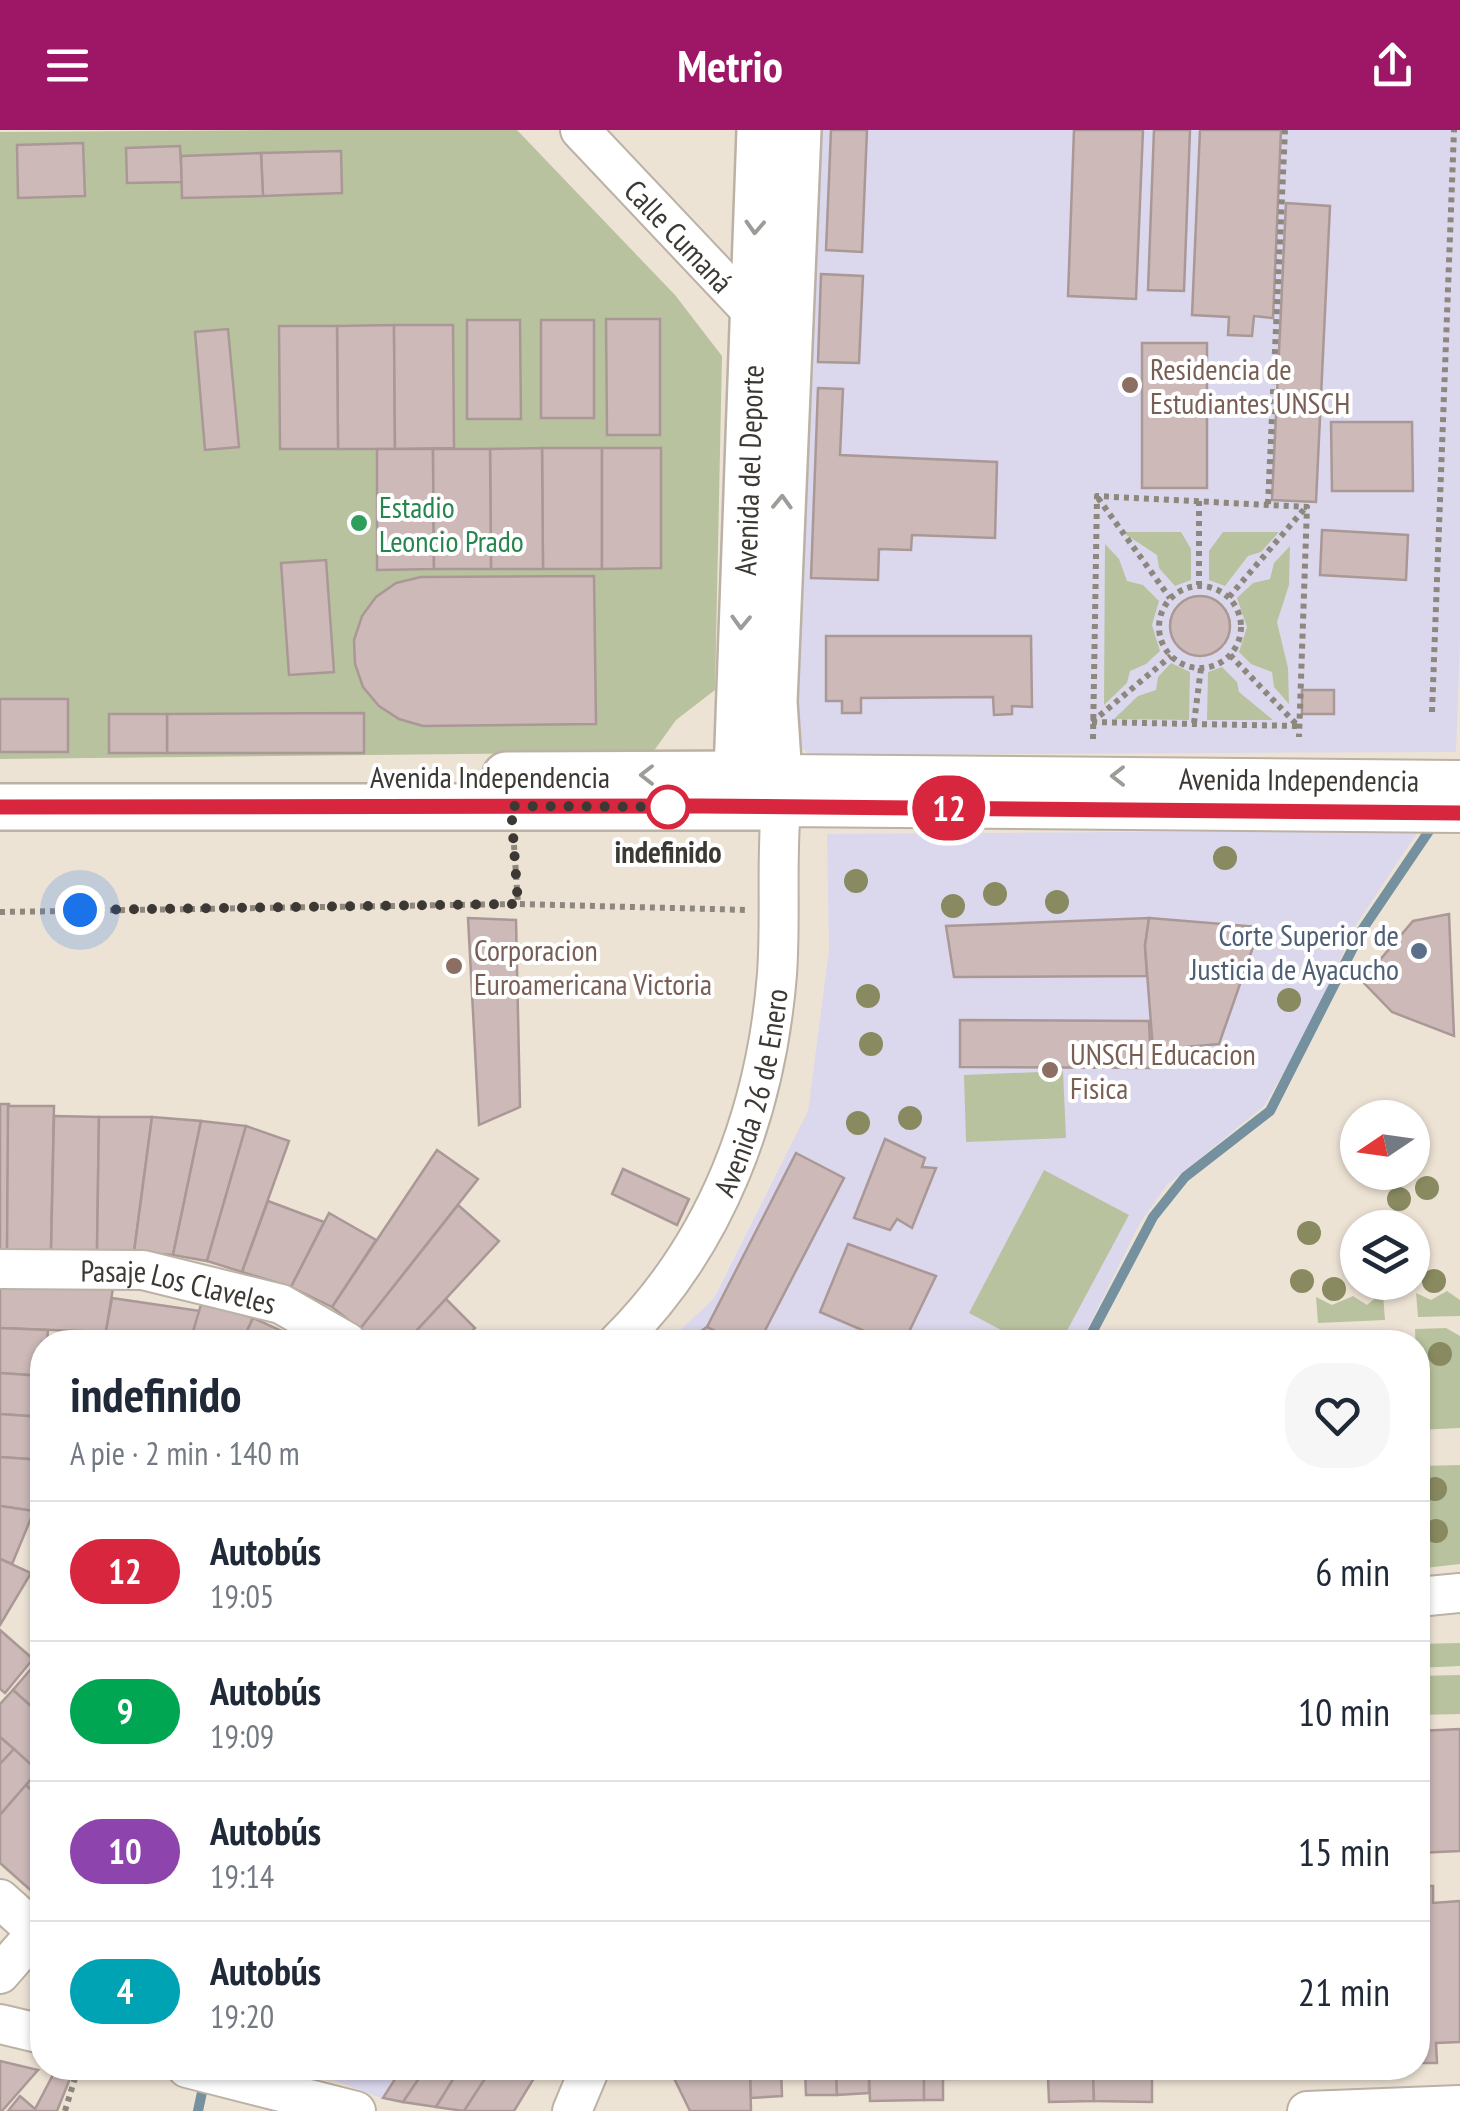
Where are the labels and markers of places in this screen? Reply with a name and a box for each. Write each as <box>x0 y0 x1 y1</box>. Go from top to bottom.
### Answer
place label: Residencia de Estudiantes UNSCH <box>1150 349 1350 422</box>
marker: Residencia de Estudiantes UNSCH <box>1119 374 1141 396</box>
place label: Estadio Leoncio Prado <box>379 487 524 560</box>
marker: Estadio Leoncio Prado <box>348 512 370 534</box>
marker: indefinido <box>647 786 689 828</box>
place label: indefinido <box>614 832 722 871</box>
place label: Corte Superior de Justicia de Ayacucho <box>1189 915 1399 988</box>
place label: Corporacion Euroamericana Victoria <box>474 930 712 1003</box>
marker: Corte Superior de Justicia de Ayacucho <box>1408 940 1430 962</box>
marker: Corporacion Euroamericana Victoria <box>443 955 465 977</box>
place label: UNSCH Educacion Fisica <box>1070 1034 1256 1107</box>
marker: UNSCH Educacion Fisica <box>1039 1059 1061 1081</box>

